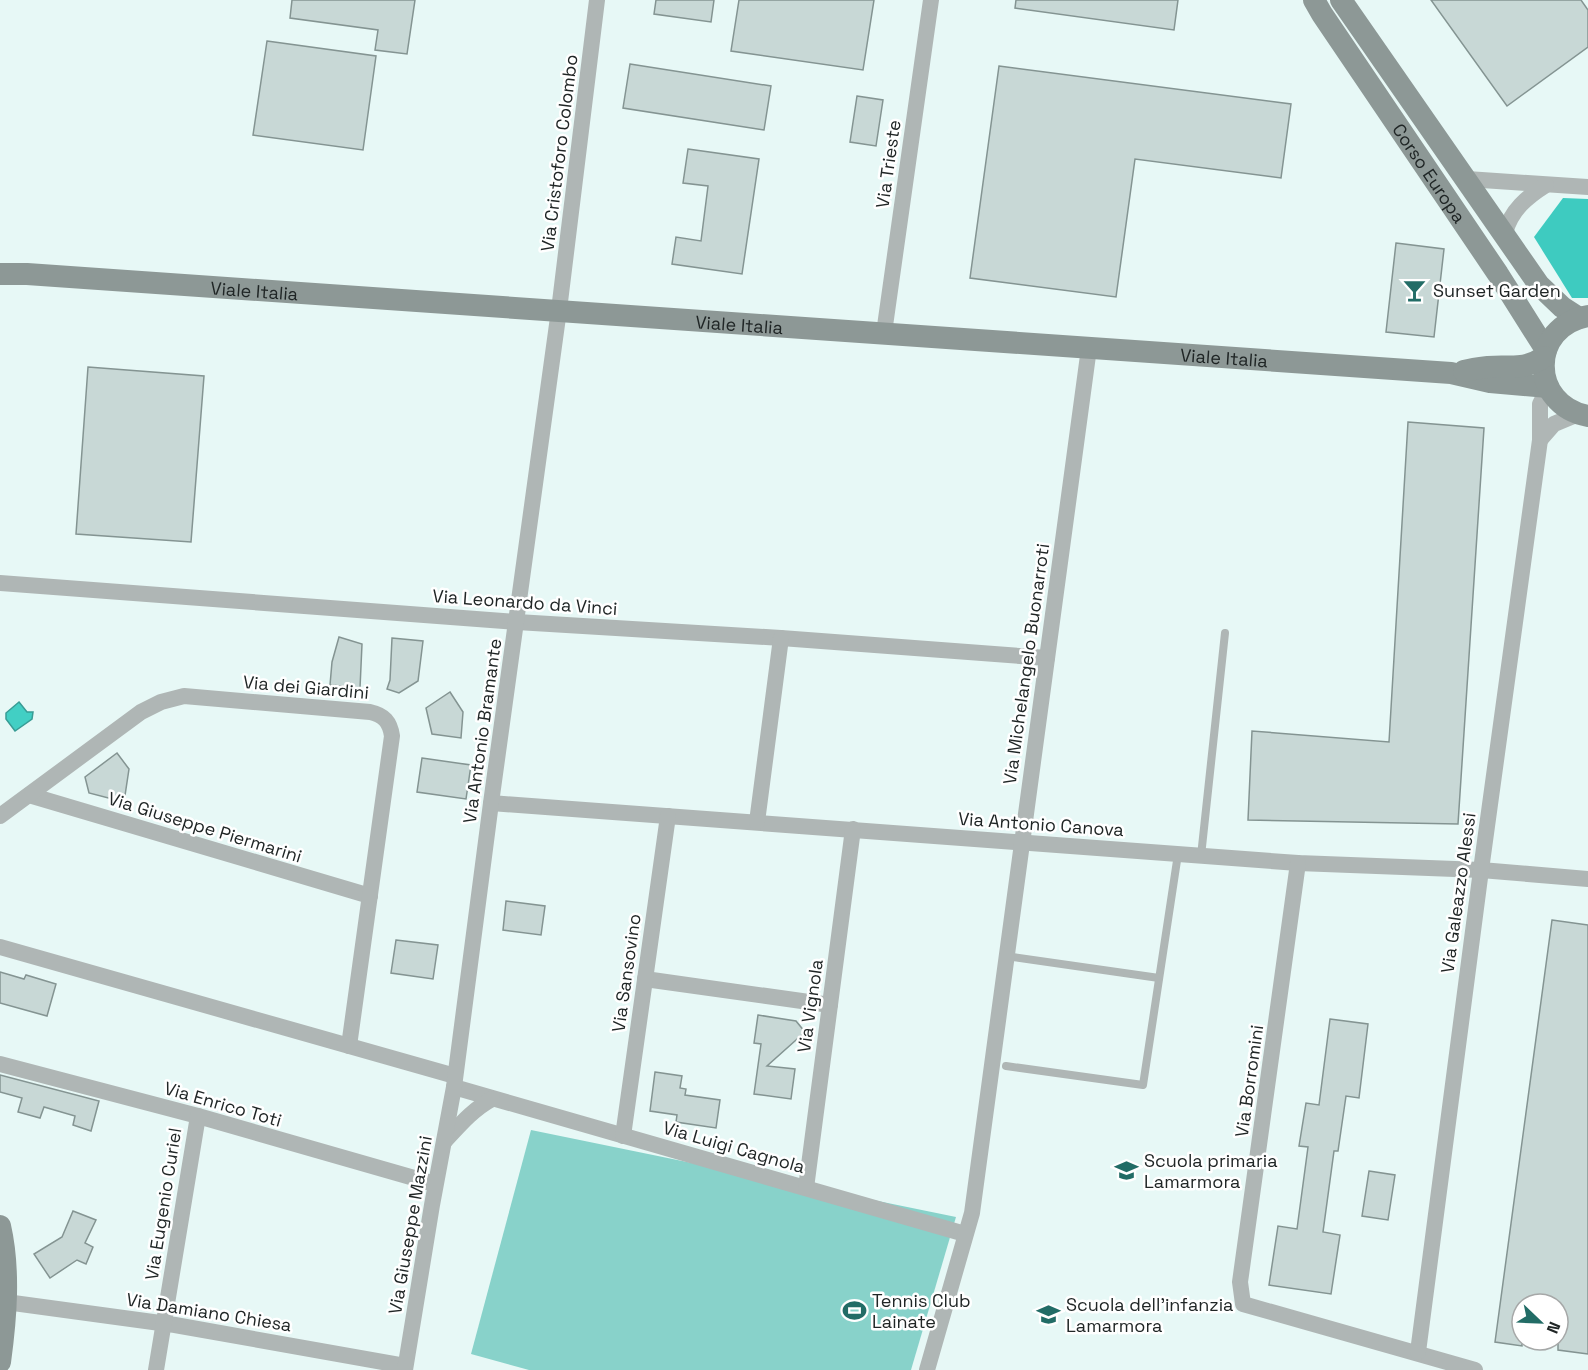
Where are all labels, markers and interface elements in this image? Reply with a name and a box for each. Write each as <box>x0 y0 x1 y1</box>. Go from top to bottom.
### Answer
street label: Via Cristoforo Colombo <box>535 53 583 253</box>
street label: Via Trieste <box>870 118 906 210</box>
street label: Corso Europa <box>1388 119 1471 227</box>
street label: Viale Italia <box>210 276 299 305</box>
bar icon: Sunset Garden <box>1402 277 1428 303</box>
place label: Sunset Garden <box>1433 279 1561 302</box>
street label: Viale Italia <box>695 310 784 339</box>
street label: Viale Italia <box>1179 343 1269 372</box>
street label: Via Michelangelo Buonarroti <box>998 542 1054 786</box>
street label: Via Leonardo da Vinci <box>432 584 618 620</box>
street label: Via Antonio Bramante <box>458 637 506 825</box>
street label: Via dei Giardini <box>242 670 370 704</box>
street label: Via Giuseppe Piermarini <box>105 787 305 867</box>
street label: Via Antonio Canova <box>957 807 1125 841</box>
street label: Via Galeazzo Alessi <box>1435 811 1481 975</box>
street label: Via Sansovino <box>606 912 646 1034</box>
street label: Via Vignola <box>792 958 828 1054</box>
street label: Via Borromini <box>1230 1023 1268 1139</box>
street label: Via Enrico Toti <box>162 1076 284 1132</box>
street label: Via Luigi Cagnola <box>660 1116 808 1178</box>
street label: Via Eugenio Curiel <box>140 1126 186 1282</box>
street label: Via Giuseppe Mazzini <box>383 1134 437 1316</box>
place label: Scuola primaria Lamarmora <box>1144 1149 1278 1193</box>
school or university icon: Scuola primaria Lamarmora <box>1113 1157 1139 1183</box>
street label: Via Damiano Chiesa <box>125 1288 293 1336</box>
place label: Tennis Club Lainate <box>872 1289 971 1333</box>
north arrow <box>1510 1292 1570 1352</box>
place label: Scuola dell'infanzia Lamarmora <box>1066 1293 1233 1337</box>
sports icon: Tennis Club Lainate <box>841 1297 867 1323</box>
school or university icon: Scuola dell'infanzia Lamarmora <box>1035 1301 1061 1327</box>
text: N <box>1542 1319 1565 1337</box>

